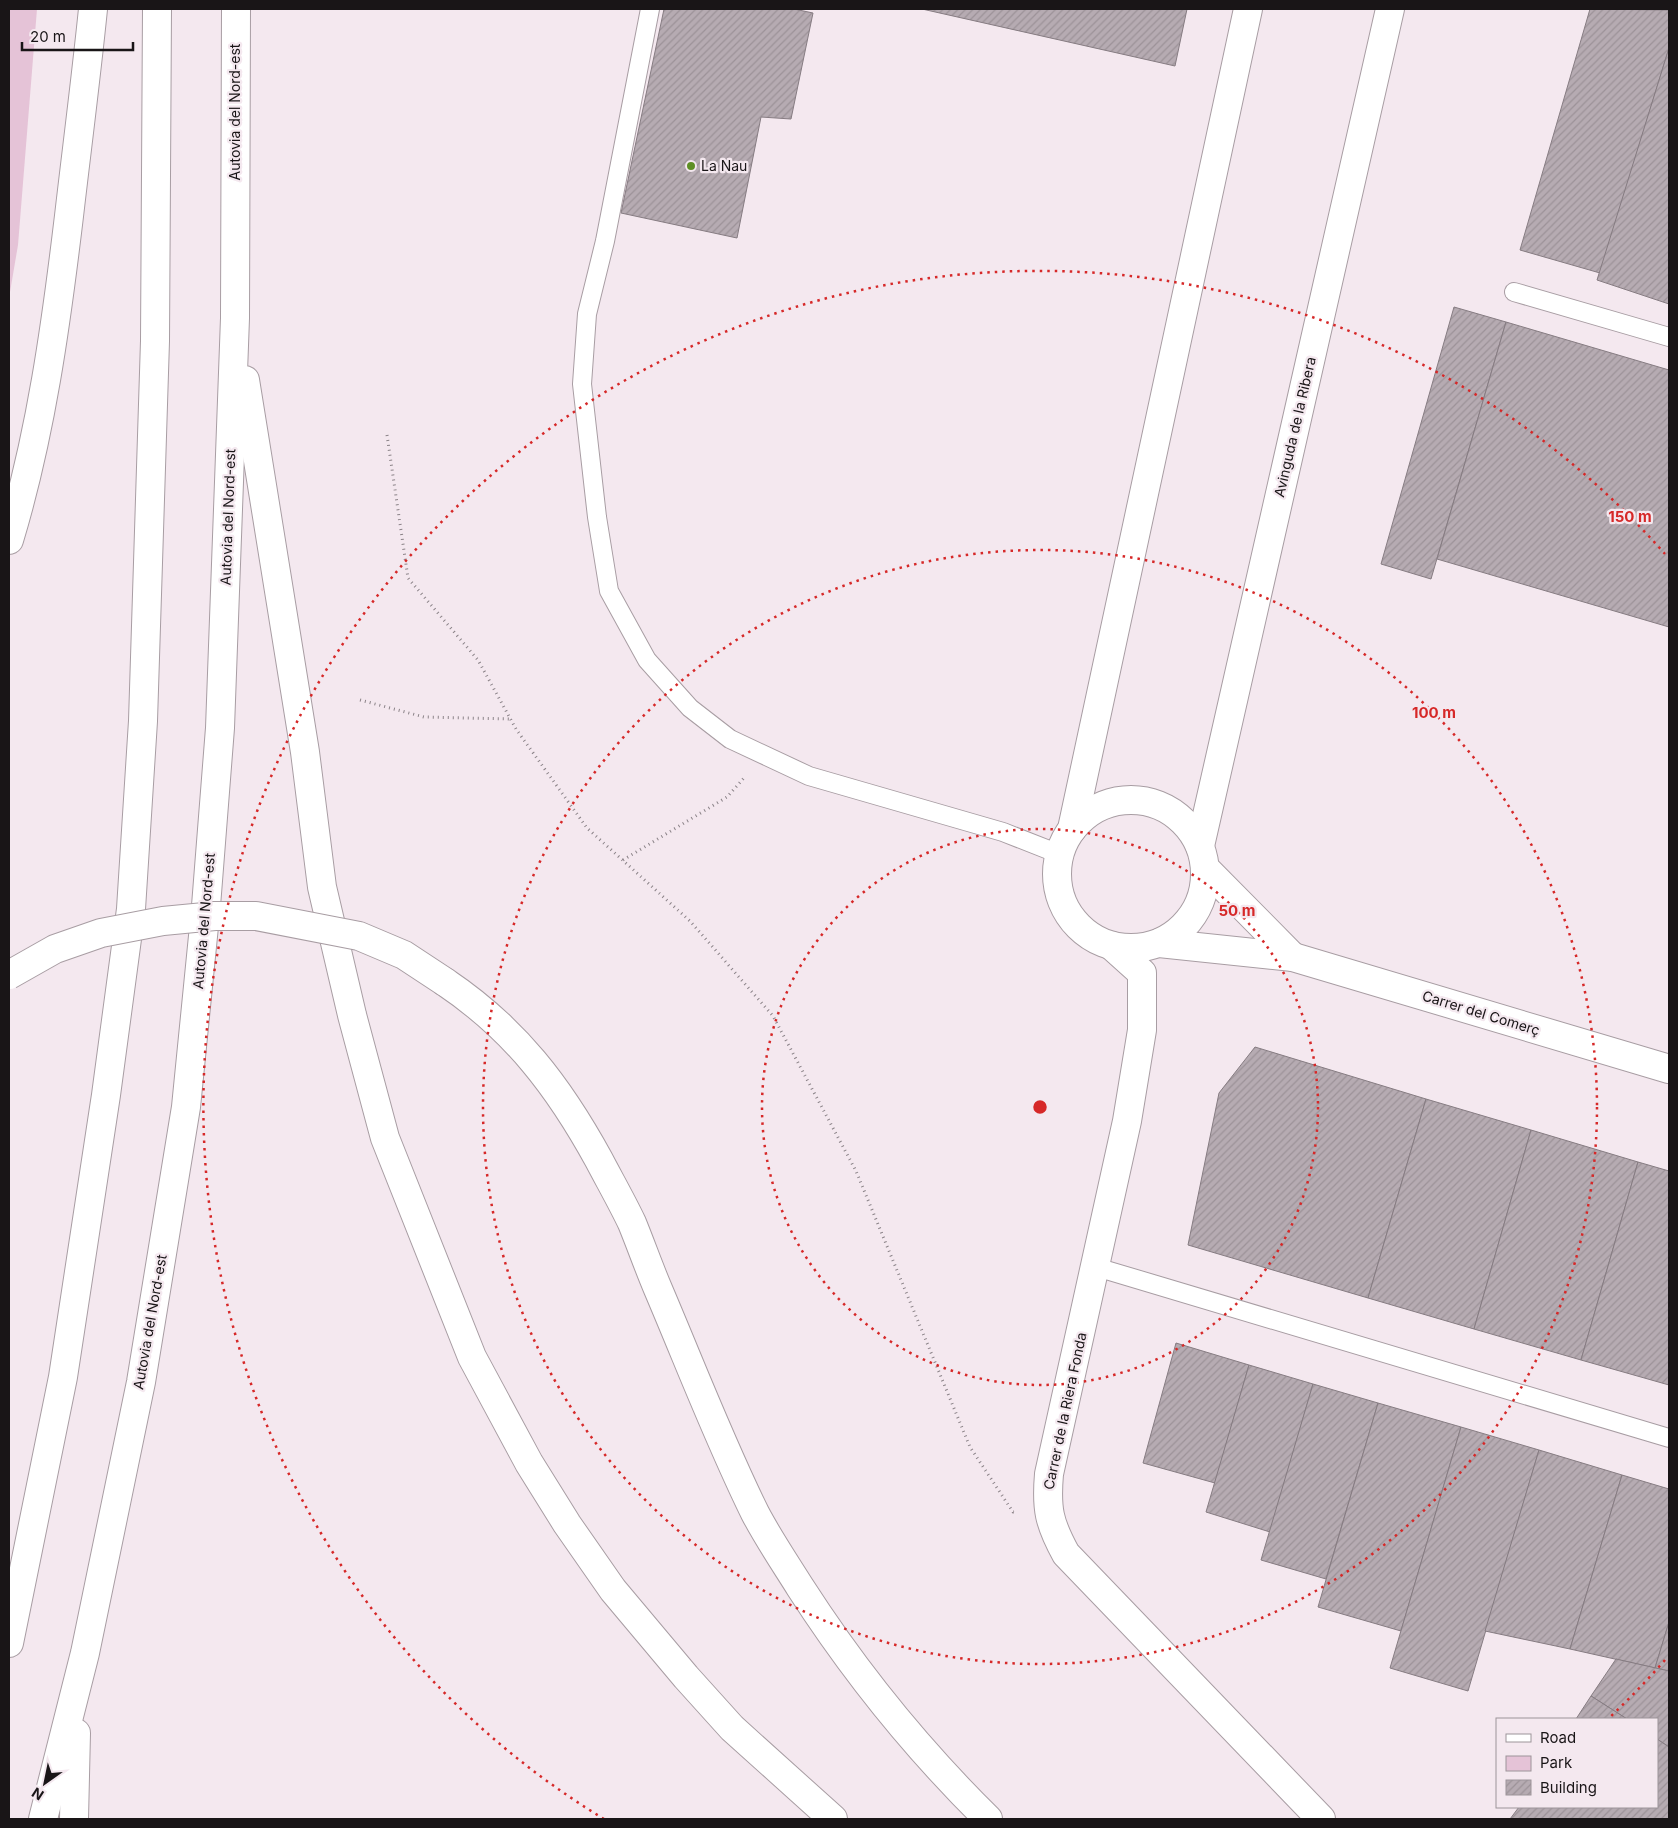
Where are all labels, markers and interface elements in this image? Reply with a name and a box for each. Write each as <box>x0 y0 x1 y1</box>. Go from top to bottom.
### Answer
scale bar <box>22 20 134 52</box>
text: 20 m <box>30 27 66 46</box>
street label: Autovia del Nord-est <box>226 43 243 180</box>
place label: La Nau <box>701 157 747 174</box>
marker: La Nau <box>685 160 697 172</box>
street label: Avinguda de la Ribera <box>1270 355 1319 499</box>
street label: Autovia del Nord-est <box>217 448 238 586</box>
text: 150 m <box>1608 507 1652 526</box>
text: 100 m <box>1412 703 1456 722</box>
street label: Autovia del Nord-est <box>189 852 218 990</box>
text: 50 m <box>1219 901 1255 920</box>
street label: Carrer del Comerç <box>1420 987 1542 1039</box>
centre of rings <box>1031 1098 1049 1116</box>
street label: Autovia del Nord-est <box>129 1253 170 1391</box>
street label: Carrer de la Riera Fonda <box>1040 1331 1089 1491</box>
legend <box>1496 1718 1658 1808</box>
text: Road <box>1540 1728 1576 1747</box>
text: Park <box>1540 1753 1573 1772</box>
north arrow <box>20 1758 70 1808</box>
text: Building <box>1540 1778 1597 1797</box>
text: N <box>29 1784 47 1804</box>

